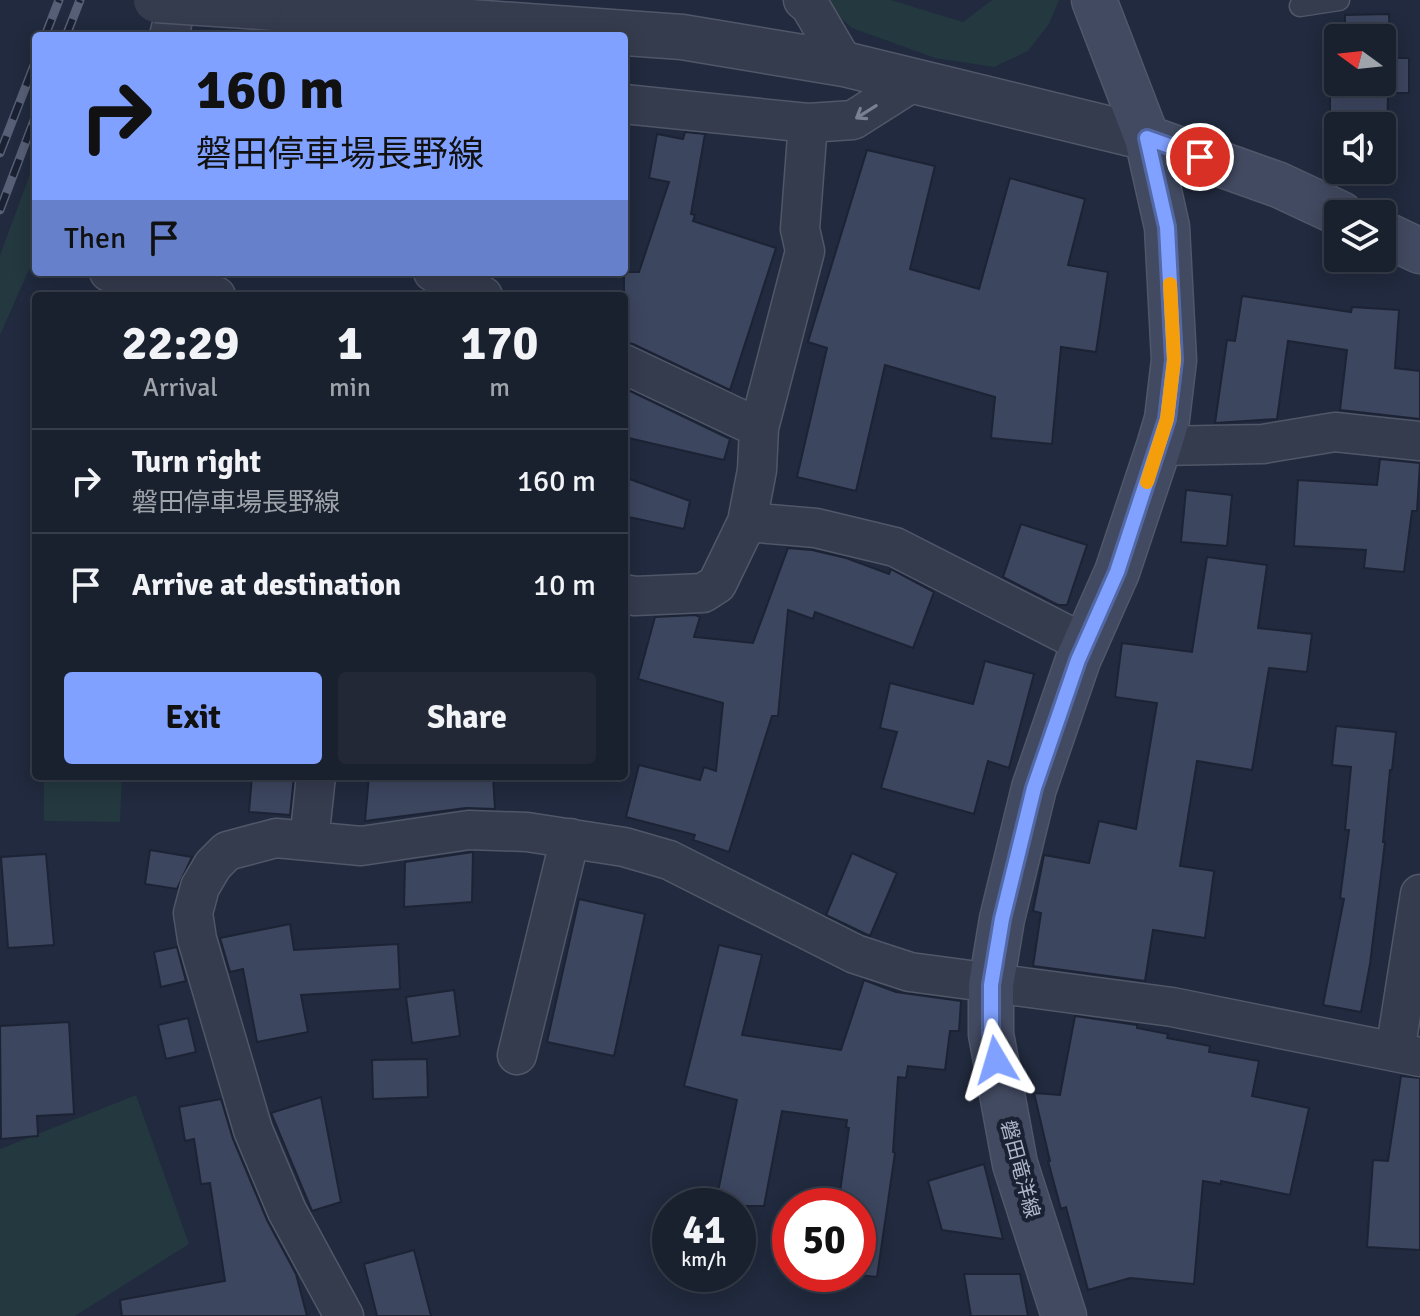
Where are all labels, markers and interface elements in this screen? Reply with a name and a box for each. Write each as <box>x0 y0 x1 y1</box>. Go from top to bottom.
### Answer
north arrow <box>1324 24 1396 96</box>
map controls <box>1324 24 1396 272</box>
text: 160 m <box>196 55 344 124</box>
icon: right <box>64 64 168 168</box>
one-way arrow <box>855 104 878 120</box>
button: sound <box>1324 112 1396 184</box>
pin <box>1166 123 1234 191</box>
text: 磐田停車場長野線 <box>196 132 484 177</box>
icon: arrive <box>1178 135 1222 179</box>
button: layers <box>1324 200 1396 272</box>
icon: arrive <box>142 216 186 260</box>
text: Then <box>64 220 126 257</box>
text: 22:29 <box>122 314 239 373</box>
text: 1 <box>337 314 363 373</box>
text: 170 <box>461 314 538 373</box>
text: Arrival <box>143 372 218 404</box>
text: min <box>329 372 371 404</box>
text: m <box>489 372 510 404</box>
text: Turn right <box>132 444 261 481</box>
icon: right <box>64 459 108 503</box>
text: 160 m <box>517 463 596 500</box>
text: 磐田停車場長野線 <box>132 487 340 519</box>
icon: arrive <box>64 563 108 607</box>
text: Arrive at destination <box>132 567 401 604</box>
text: 10 m <box>533 567 596 604</box>
button: Exit <box>64 672 322 764</box>
button: Share <box>338 672 596 764</box>
position arrow <box>954 1018 1038 1102</box>
street label: 磐田竜洋線 <box>995 1117 1045 1221</box>
speed limit sign: 50 <box>772 1188 876 1292</box>
text: 41 <box>682 1205 726 1255</box>
text: km/h <box>681 1247 727 1272</box>

